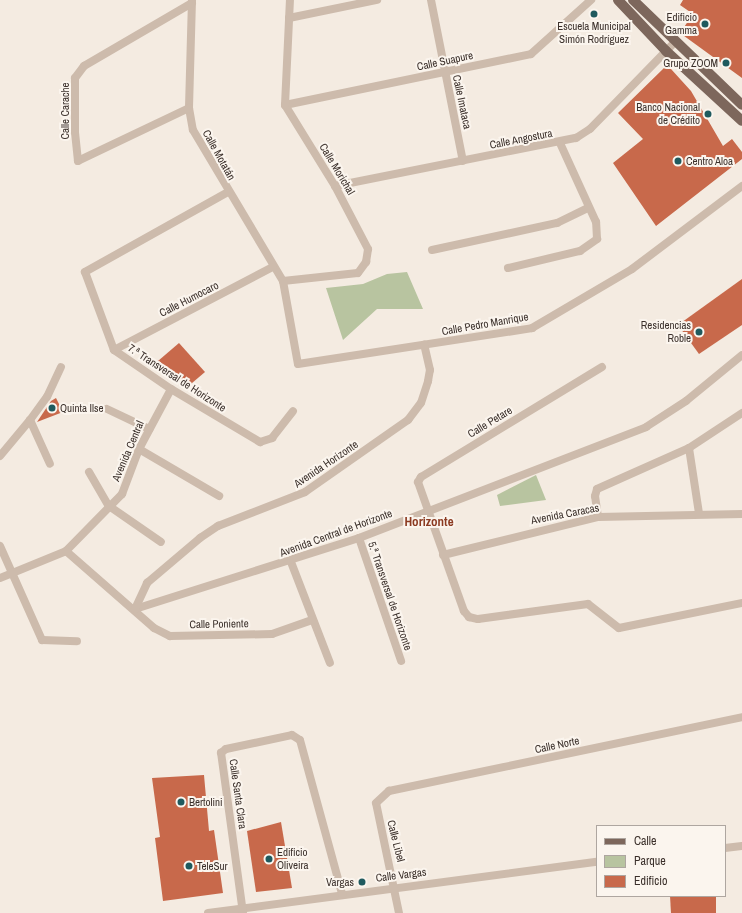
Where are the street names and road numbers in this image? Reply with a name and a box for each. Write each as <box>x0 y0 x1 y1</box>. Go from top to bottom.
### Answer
street label: Calle Suapure <box>416 49 474 73</box>
street label: Calle Imataca <box>450 74 474 130</box>
street label: Calle Carache <box>58 82 72 140</box>
street label: Calle Angostura <box>488 126 554 152</box>
street label: Calle Motatán <box>200 127 238 183</box>
street label: Calle Morichal <box>316 141 358 197</box>
street label: Calle Humocaro <box>157 278 221 320</box>
street label: Calle Pedro Manrique <box>441 310 529 338</box>
street label: 7.ª Transversal de Horizonte <box>125 341 229 415</box>
street label: Calle Petare <box>465 404 515 440</box>
street label: Avenida Central <box>109 419 147 483</box>
street label: Avenida Horizonte <box>291 438 361 490</box>
street label: Avenida Caracas <box>530 501 600 527</box>
street label: Avenida Central de Horizonte <box>278 507 394 559</box>
street label: 5.ª Transversal de Horizonte <box>365 540 415 652</box>
street label: Calle Poniente <box>189 617 249 631</box>
street label: Calle Norte <box>534 734 580 756</box>
street label: Calle Santa Clara <box>227 758 249 830</box>
street label: Calle Libel <box>384 819 408 863</box>
street label: Calle Vargas <box>375 865 427 885</box>

